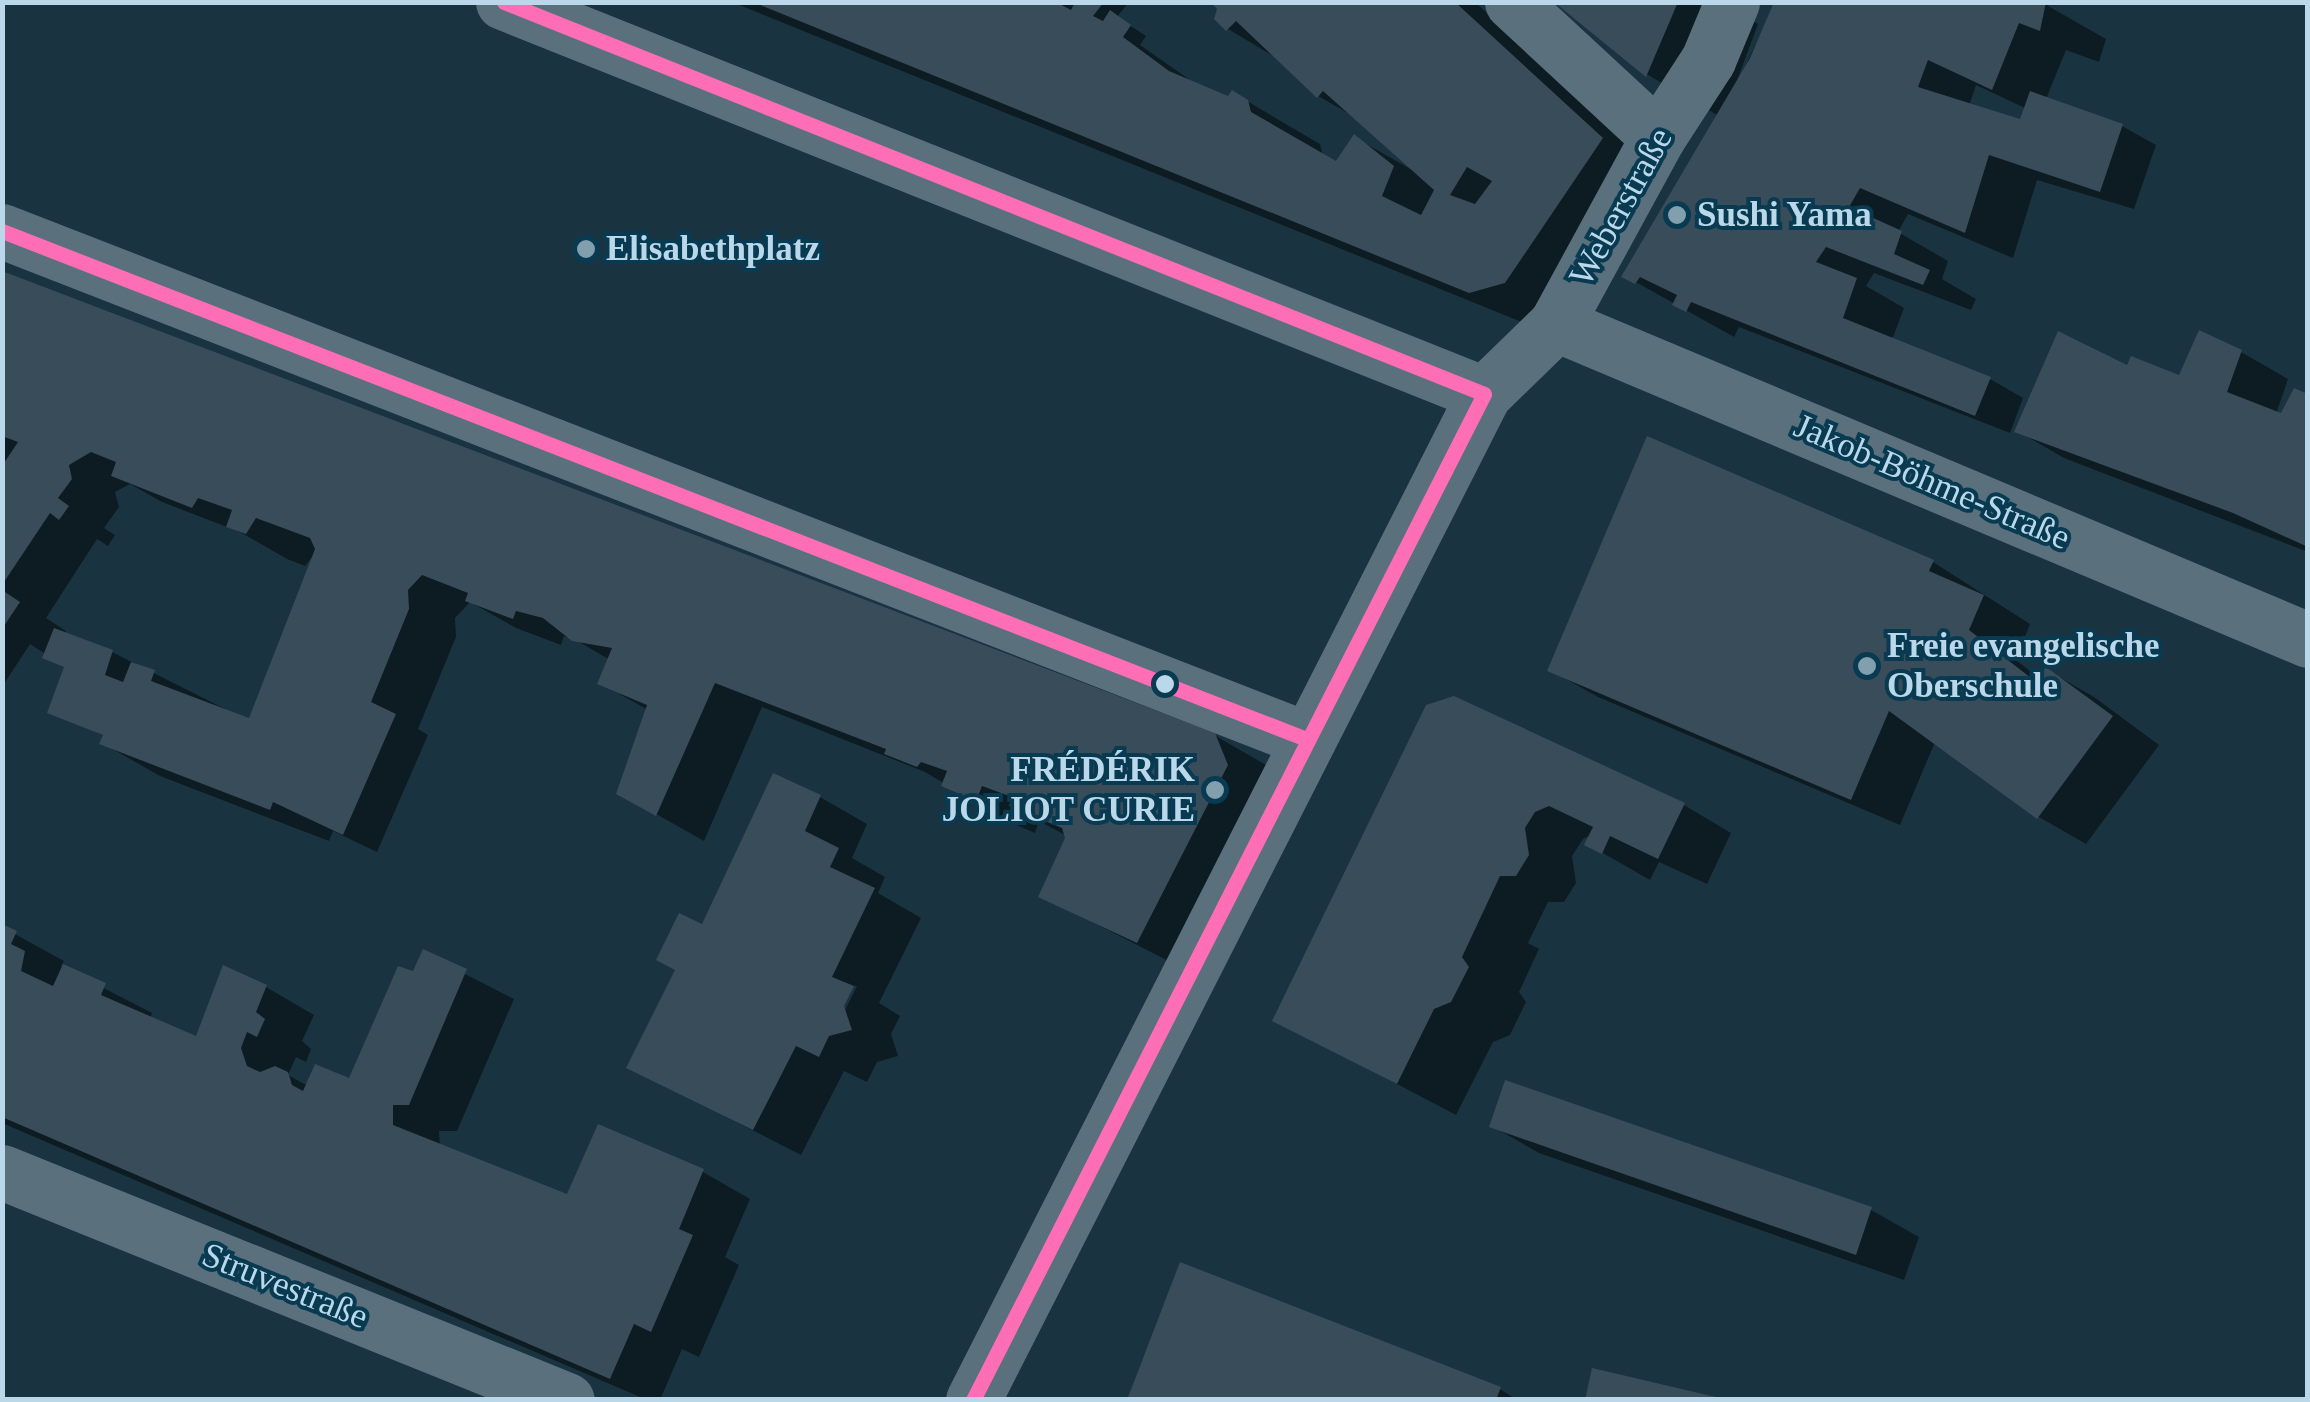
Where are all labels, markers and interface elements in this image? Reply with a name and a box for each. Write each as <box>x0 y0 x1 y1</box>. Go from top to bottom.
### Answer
street label: Weberstraße <box>1560 121 1682 293</box>
place label: Sushi Yama <box>1697 194 1873 236</box>
marker: Sushi Yama <box>1666 204 1688 226</box>
place label: Elisabethplatz <box>606 228 820 270</box>
marker: Elisabethplatz <box>575 238 597 260</box>
street label: Jakob-Böhme-Straße <box>1788 405 2076 559</box>
place label: Freie evangelische Oberschule <box>1887 625 2159 707</box>
marker: Freie evangelische Oberschule <box>1856 655 1878 677</box>
unlabelled marker <box>1155 674 1175 694</box>
place label: FRÉDÉRIK JOLIOT CURIE <box>941 749 1195 831</box>
marker: FRÉDÉRIK JOLIOT CURIE <box>1204 779 1226 801</box>
street label: Struvestraße <box>196 1234 374 1338</box>

